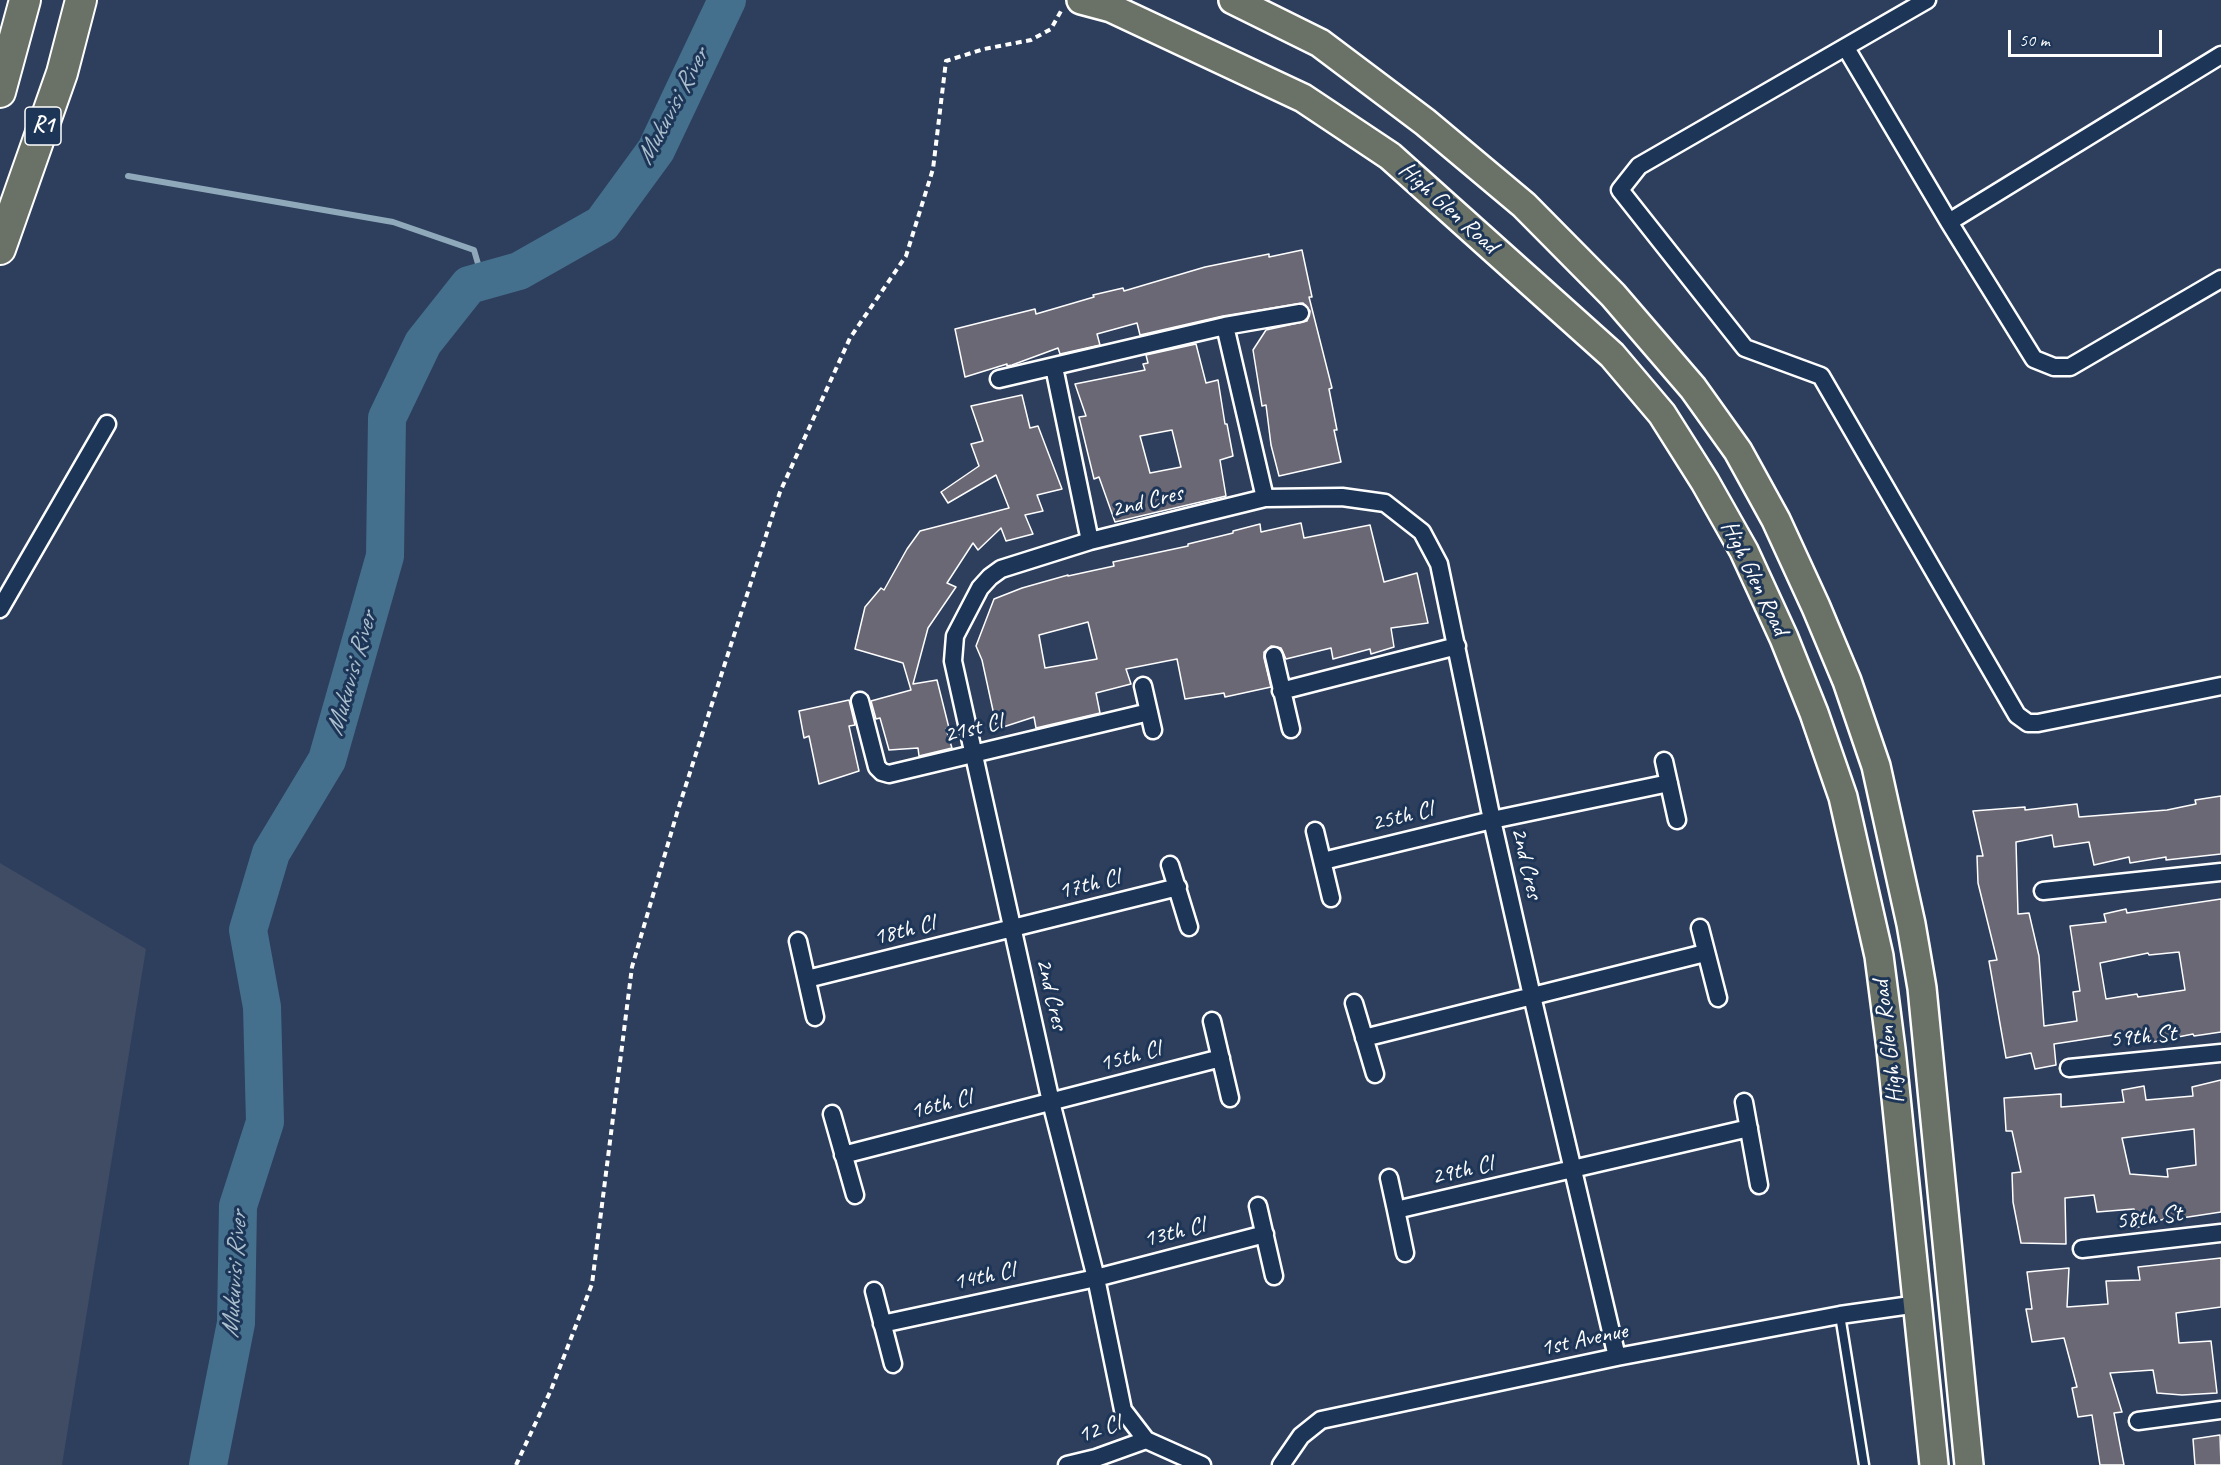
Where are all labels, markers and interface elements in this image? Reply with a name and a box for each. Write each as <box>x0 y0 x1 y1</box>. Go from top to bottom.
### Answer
scale bar <box>2011 18 2166 56</box>
text: 50 m <box>2019 29 2050 51</box>
water label: Mukuvisi River <box>630 44 716 170</box>
road number: R1 <box>25 107 61 145</box>
street label: High Glen Road <box>1392 156 1504 260</box>
street label: 2nd Cres <box>1108 479 1186 525</box>
street label: High Glen Road <box>1714 516 1794 640</box>
water label: Mukuvisi River <box>320 609 384 739</box>
street label: 21st Cl <box>941 708 1005 750</box>
street label: 25th Cl <box>1369 796 1435 838</box>
street label: 2nd Cres <box>1504 824 1548 902</box>
street label: 17th Cl <box>1056 864 1122 906</box>
street label: 18th Cl <box>871 910 937 952</box>
street label: 2nd Cres <box>1029 955 1073 1033</box>
street label: High Glen Road <box>1867 979 1911 1105</box>
street label: 59th St <box>2109 1020 2177 1054</box>
street label: 15th Cl <box>1096 1035 1164 1079</box>
street label: 16th Cl <box>908 1084 974 1126</box>
street label: 29th Cl <box>1429 1150 1495 1192</box>
street label: 58th St <box>2114 1200 2184 1236</box>
water label: Mukuvisi River <box>215 1211 255 1339</box>
street label: 13th Cl <box>1141 1212 1207 1254</box>
street label: 14th Cl <box>951 1256 1017 1298</box>
street label: 1st Avenue <box>1538 1317 1630 1363</box>
street label: 12 Cl <box>1074 1410 1124 1450</box>

